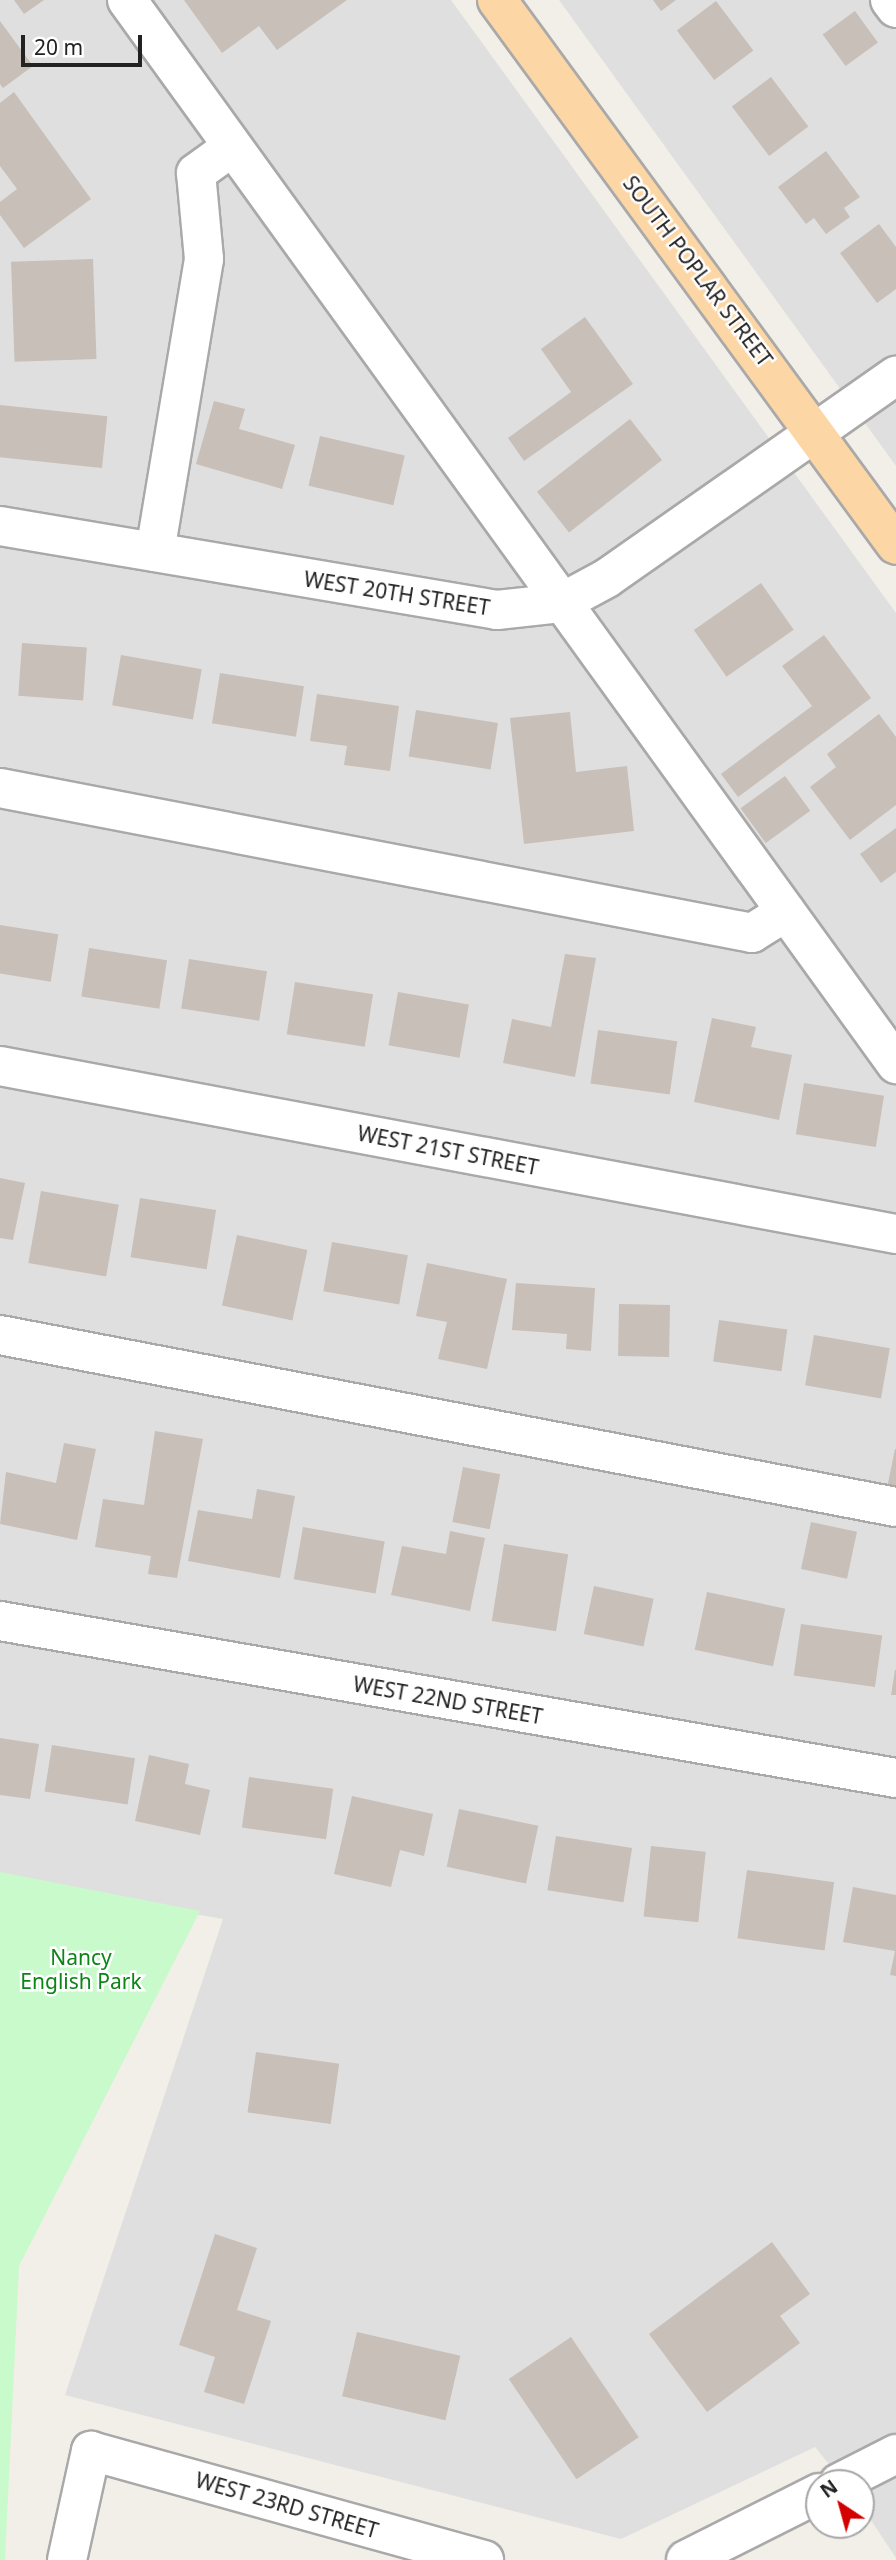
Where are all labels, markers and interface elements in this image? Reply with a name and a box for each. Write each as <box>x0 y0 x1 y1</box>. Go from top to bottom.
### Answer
scale bar <box>24 21 145 65</box>
text: 20 m <box>34 33 83 61</box>
street label: SOUTH POPLAR STREET <box>618 171 778 371</box>
street label: WEST 20TH STREET <box>302 566 492 620</box>
street label: WEST 21ST STREET <box>355 1120 541 1180</box>
street label: WEST 22ND STREET <box>351 1671 545 1729</box>
park label: Nancy English Park <box>20 1944 142 1994</box>
street label: WEST 23RD STREET <box>193 2467 381 2543</box>
north arrow <box>805 2469 875 2539</box>
text: N <box>815 2474 843 2504</box>

